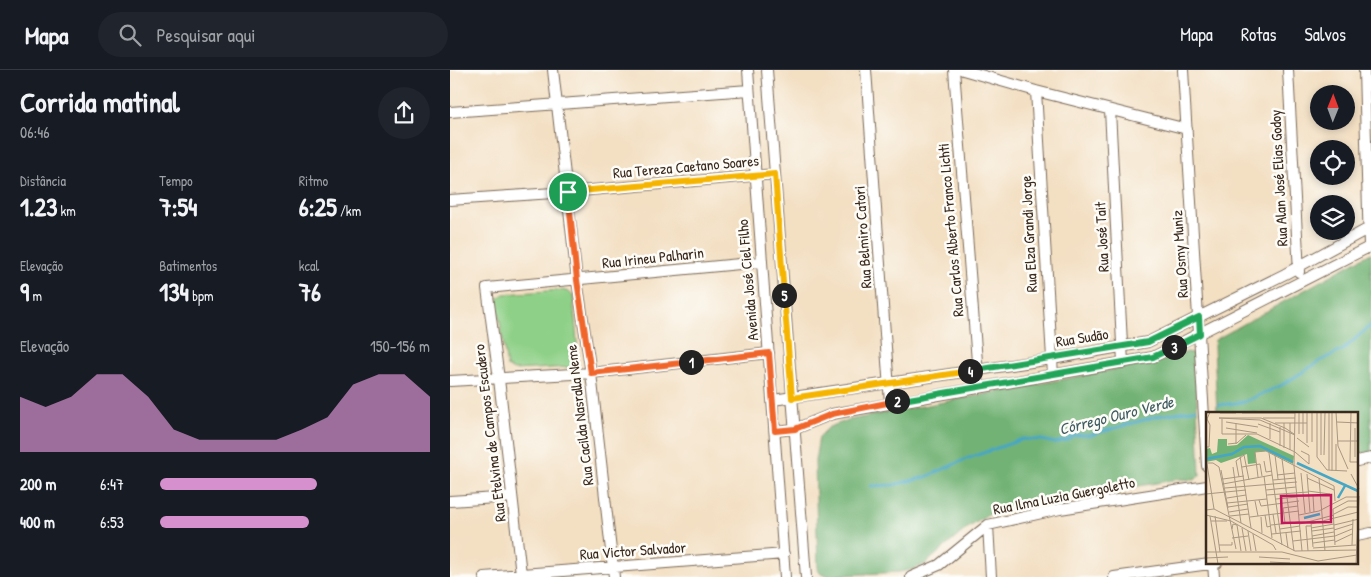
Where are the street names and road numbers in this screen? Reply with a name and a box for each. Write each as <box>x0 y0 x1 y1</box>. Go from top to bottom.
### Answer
street label: Rua Alan José Elias Godoy <box>1264 109 1293 247</box>
street label: Rua Carlos Alberto Franco Lichti <box>932 142 969 318</box>
street label: Rua Tereza Caetano Soares <box>612 150 760 183</box>
street label: Rua Elza Grandi Jorge <box>1015 175 1042 293</box>
street label: Rua Belmiro Catori <box>848 185 877 289</box>
street label: Rua José Tait <box>1089 201 1114 273</box>
street label: Rua Osmy Muniz <box>1166 209 1193 299</box>
street label: Avenida José Ciel Filho <box>732 219 763 342</box>
street label: Rua Irineu Palharin <box>601 242 705 273</box>
street label: Rua Sudão <box>1054 323 1110 352</box>
street label: Rua Etelvina de Campos Escudero <box>468 343 511 523</box>
street label: Rua Cacilda Nasralla Neme <box>560 343 599 487</box>
street label: Rua Ilma Luzia Guergoletto <box>991 471 1137 520</box>
street label: Rua Victor Salvador <box>579 536 687 565</box>

